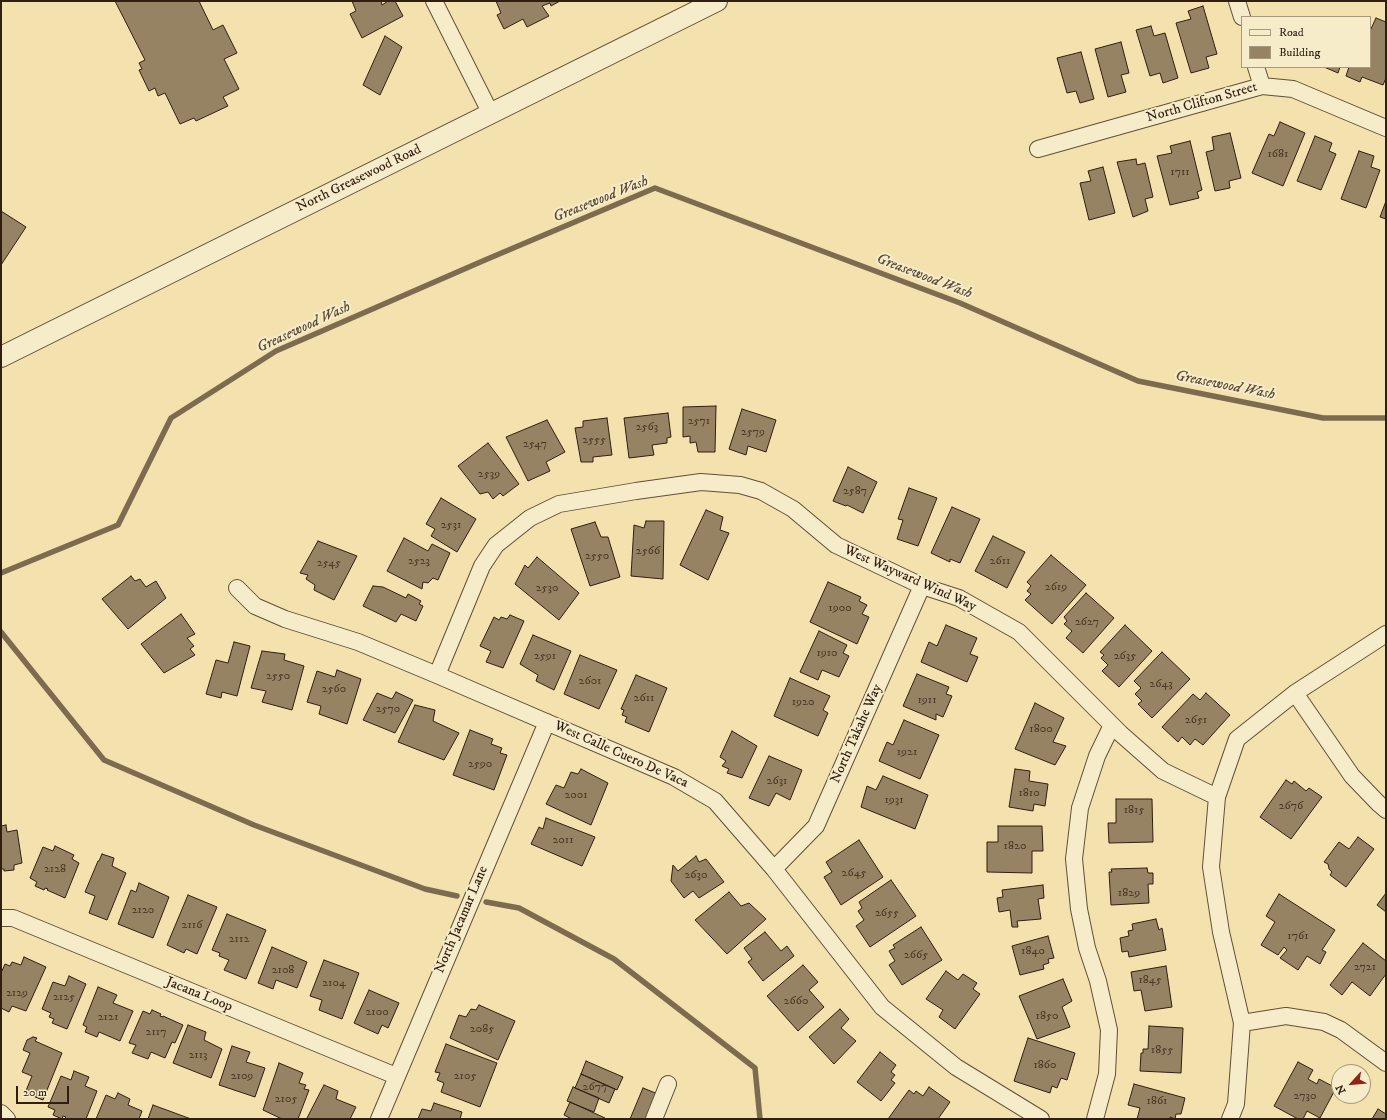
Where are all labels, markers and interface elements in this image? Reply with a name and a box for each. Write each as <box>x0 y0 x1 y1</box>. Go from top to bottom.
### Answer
legend <box>1241 16 1371 68</box>
text: Road <box>1279 25 1304 40</box>
text: Building <box>1279 45 1320 60</box>
street label: North Clifton Street <box>1145 79 1259 127</box>
street label: North Greasewood Road <box>294 141 424 217</box>
house number: 1681 <box>1267 148 1289 162</box>
house number: 1711 <box>1170 166 1190 180</box>
water label: Greasewood Wash <box>551 173 651 227</box>
water label: Greasewood Wash <box>874 250 974 304</box>
water label: Greasewood Wash <box>254 298 354 358</box>
water label: Greasewood Wash <box>1174 368 1276 404</box>
house number: 2571 <box>688 415 710 429</box>
house number: 2563 <box>636 421 658 435</box>
house number: 2579 <box>741 426 765 440</box>
house number: 2555 <box>582 434 606 448</box>
house number: 2547 <box>523 438 547 452</box>
house number: 2539 <box>478 468 500 482</box>
house number: 2587 <box>843 485 867 499</box>
house number: 2531 <box>441 519 461 533</box>
street label: West Wayward Wind Way <box>841 542 979 616</box>
house number: 2566 <box>636 545 660 559</box>
house number: 2550 <box>585 550 609 564</box>
house number: 2523 <box>408 555 430 569</box>
house number: 2611 <box>990 555 1010 569</box>
house number: 2545 <box>317 557 341 571</box>
house number: 2619 <box>1045 581 1067 595</box>
house number: 2530 <box>536 582 558 596</box>
house number: 1900 <box>828 602 852 616</box>
house number: 2627 <box>1075 616 1099 630</box>
house number: 1910 <box>816 647 838 661</box>
house number: 2591 <box>534 650 556 664</box>
house number: 2635 <box>1114 650 1136 664</box>
house number: 2550 <box>266 670 290 684</box>
house number: 2601 <box>579 675 601 689</box>
house number: 2643 <box>1149 678 1173 692</box>
street label: North Takahe Way <box>828 682 886 786</box>
house number: 2560 <box>322 683 346 697</box>
house number: 2611 <box>634 692 654 706</box>
house number: 1911 <box>917 694 937 708</box>
house number: 1920 <box>792 696 814 710</box>
house number: 2570 <box>376 703 400 717</box>
house number: 2651 <box>1185 714 1207 728</box>
street label: West Calle Cuero De Vaca <box>552 718 690 792</box>
house number: 1800 <box>1029 723 1053 737</box>
house number: 1921 <box>897 746 917 760</box>
house number: 2590 <box>468 758 492 772</box>
house number: 2631 <box>766 775 788 789</box>
house number: 1810 <box>1018 787 1040 801</box>
house number: 2001 <box>564 789 588 803</box>
house number: 1931 <box>884 794 904 808</box>
house number: 2676 <box>1279 800 1303 814</box>
house number: 1815 <box>1124 804 1144 818</box>
house number: 2011 <box>552 834 574 848</box>
house number: 1820 <box>1004 840 1026 854</box>
house number: 2128 <box>44 863 66 877</box>
street label: North Jacamar Lane <box>432 864 492 976</box>
house number: 2645 <box>842 867 866 881</box>
house number: 2630 <box>684 869 708 883</box>
house number: 1829 <box>1118 887 1140 901</box>
house number: 2120 <box>132 904 154 918</box>
house number: 2655 <box>875 907 899 921</box>
house number: 2116 <box>182 919 202 933</box>
house number: 1761 <box>1287 930 1309 944</box>
house number: 2112 <box>229 933 249 947</box>
house number: 1840 <box>1021 945 1045 959</box>
house number: 2665 <box>904 949 928 963</box>
house number: 2721 <box>1354 961 1376 975</box>
house number: 2108 <box>272 964 294 978</box>
street label: Jacana Loop <box>163 974 235 1016</box>
house number: 1845 <box>1138 974 1162 988</box>
house number: 2104 <box>322 977 346 991</box>
house number: 2129 <box>6 987 28 1001</box>
house number: 2125 <box>53 991 75 1005</box>
house number: 2660 <box>784 995 808 1009</box>
house number: 2100 <box>365 1006 389 1020</box>
house number: 1850 <box>1036 1010 1058 1024</box>
house number: 2121 <box>98 1011 118 1025</box>
house number: 2085 <box>470 1023 494 1037</box>
house number: 2117 <box>145 1026 167 1040</box>
house number: 1855 <box>1151 1044 1173 1058</box>
house number: 2113 <box>188 1049 208 1063</box>
house number: 1860 <box>1033 1059 1057 1073</box>
north arrow <box>1331 1064 1371 1104</box>
house number: 2109 <box>231 1070 253 1084</box>
house number: 2105 <box>454 1070 476 1084</box>
scale bar <box>18 1078 71 1104</box>
house number: 2677 <box>583 1081 607 1095</box>
text: N <box>1333 1082 1349 1096</box>
text: 20 m <box>23 1085 47 1100</box>
house number: 2730 <box>1294 1090 1316 1104</box>
house number: 2105 <box>275 1093 297 1107</box>
house number: 1861 <box>1146 1095 1168 1109</box>

